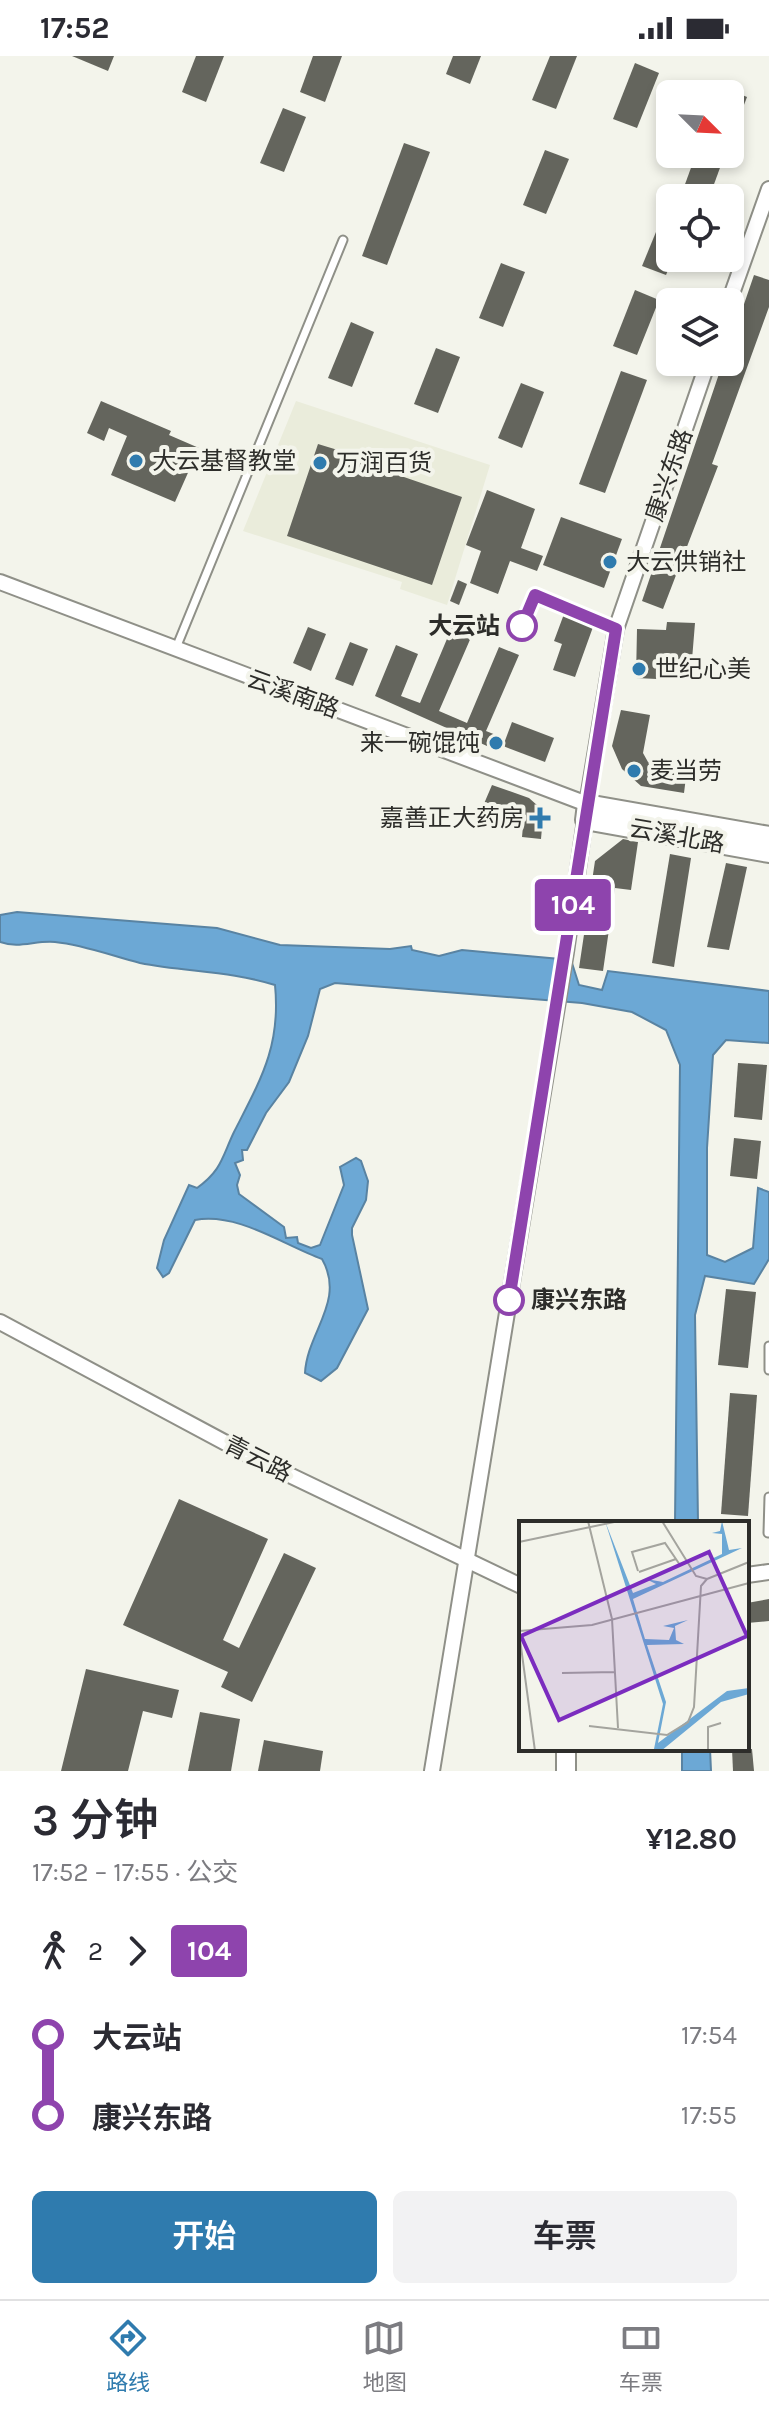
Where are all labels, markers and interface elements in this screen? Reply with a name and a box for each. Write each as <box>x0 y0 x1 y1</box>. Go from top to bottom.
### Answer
text: 17:52 <box>40 10 109 46</box>
north arrow <box>656 80 744 168</box>
map controls <box>656 80 744 376</box>
button: locate <box>656 184 744 272</box>
button: layers <box>656 288 744 376</box>
street label: 康兴东路 <box>640 425 698 525</box>
place label: 大云基督教堂 <box>152 447 296 475</box>
place label: 万润百货 <box>336 449 432 477</box>
marker: 大云基督教堂 <box>127 452 145 470</box>
marker: 万润百货 <box>311 454 329 472</box>
place label: 大云供销社 <box>626 548 746 576</box>
marker: 大云供销社 <box>601 553 619 571</box>
marker: 大云站 <box>507 611 537 641</box>
place label: 大云站 <box>428 612 500 640</box>
place label: 世纪心美 <box>655 655 751 683</box>
marker: 世纪心美 <box>630 660 648 678</box>
street label: 云溪南路 <box>243 664 343 724</box>
place label: 来一碗馄饨 <box>360 729 480 757</box>
marker: 来一碗馄饨 <box>487 734 505 752</box>
place label: 麦当劳 <box>650 757 722 785</box>
marker: 麦当劳 <box>625 762 643 780</box>
place label: 嘉善正大药房 <box>380 804 524 832</box>
marker: 嘉善正大药房 <box>531 809 549 827</box>
street label: 云溪北路 <box>627 814 727 858</box>
line badge: 104 <box>527 879 619 931</box>
text: 104 <box>551 888 595 921</box>
marker: 康兴东路 <box>494 1285 524 1315</box>
place label: 康兴东路 <box>531 1286 627 1314</box>
street label: 青云路 <box>220 1430 296 1488</box>
inset map <box>519 1521 749 1751</box>
text: 3 分钟 <box>32 1795 158 1846</box>
text: ¥12.80 <box>646 1821 737 1857</box>
text: 17:52 – 17:55 · 公交 <box>32 1857 238 1888</box>
icon: walk <box>32 1929 76 1973</box>
icon: forward <box>115 1929 159 1973</box>
text: 104 <box>187 1934 231 1967</box>
text: 2 <box>88 1936 103 1967</box>
text: 大云站 <box>92 2020 182 2056</box>
text: 17:54 <box>681 2020 737 2051</box>
text: 康兴东路 <box>92 2100 212 2136</box>
text: 17:55 <box>681 2100 737 2131</box>
button: 开始 <box>32 2191 377 2283</box>
button: 车票 <box>393 2191 737 2283</box>
tab: 路线 <box>106 2316 150 2396</box>
tab: 地图 <box>362 2316 407 2396</box>
tab: 车票 <box>619 2316 663 2396</box>

